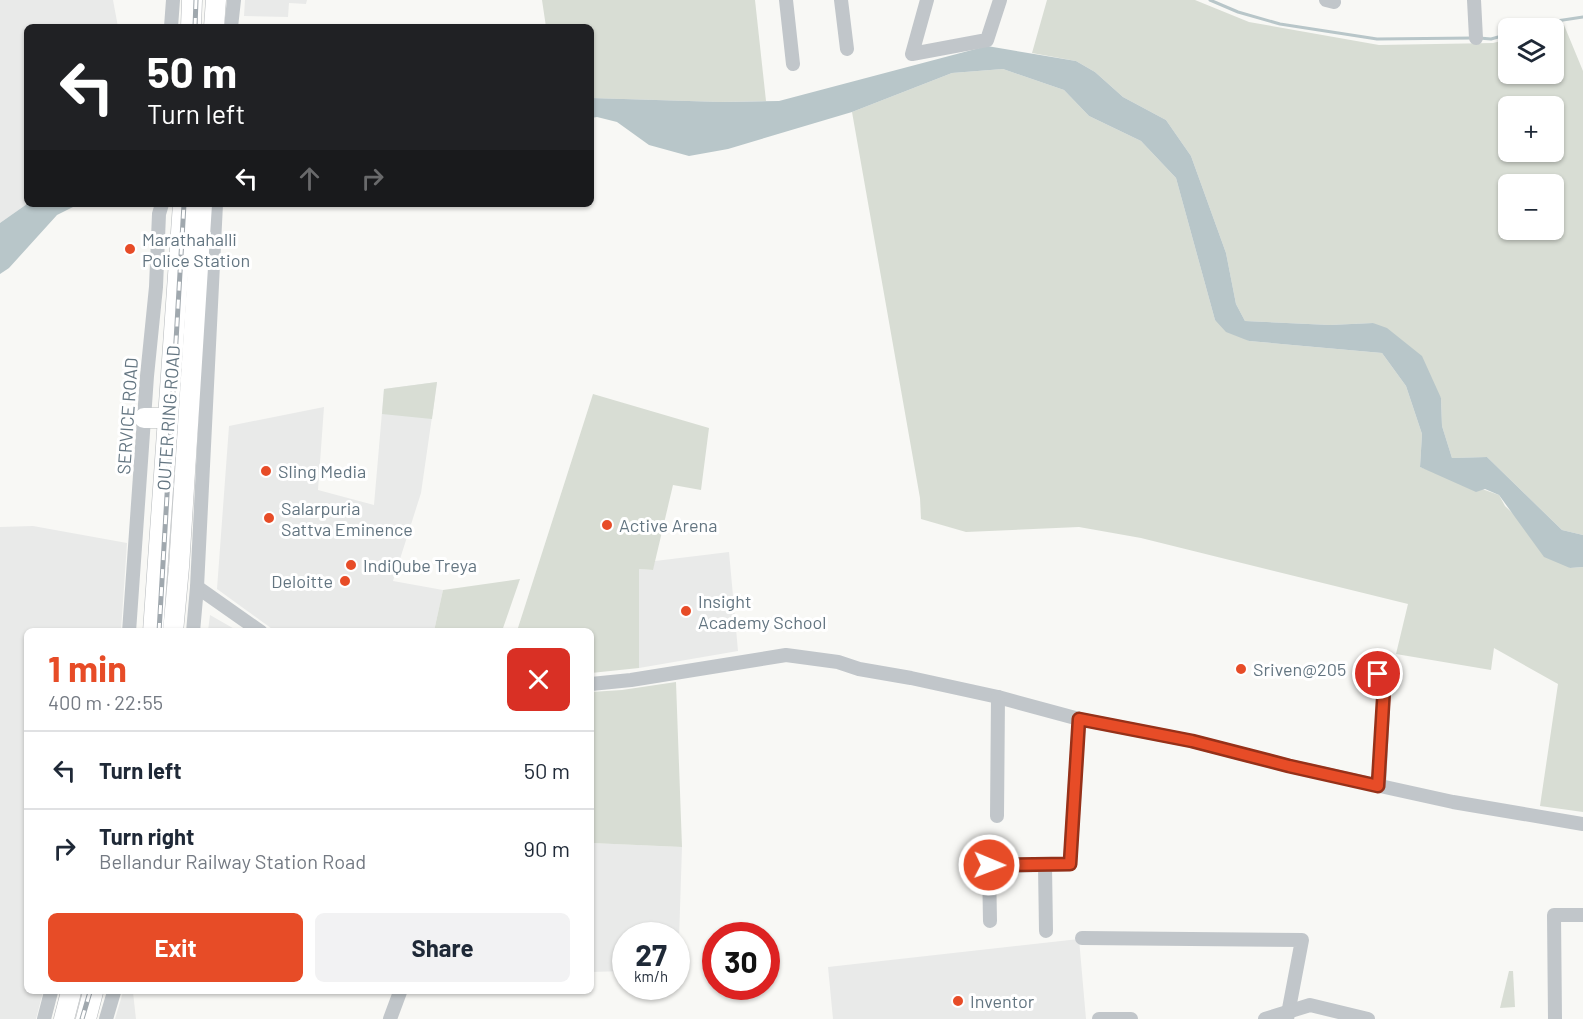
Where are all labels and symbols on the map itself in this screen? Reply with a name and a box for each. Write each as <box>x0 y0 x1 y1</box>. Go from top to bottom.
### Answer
place label: Marathahalli Police Station <box>142 228 250 271</box>
marker: Marathahalli Police Station <box>123 242 137 256</box>
street label: OUTER RING ROAD <box>152 345 184 491</box>
street label: SERVICE ROAD <box>112 357 142 475</box>
place label: Sling Media <box>278 460 366 482</box>
marker: Sling Media <box>259 464 273 478</box>
place label: Salarpuria Sattva Eminence <box>281 497 413 540</box>
marker: Salarpuria Sattva Eminence <box>262 511 276 525</box>
place label: Active Arena <box>619 514 718 536</box>
marker: Active Arena <box>600 518 614 532</box>
place label: IndiQube Treya <box>363 554 477 576</box>
marker: IndiQube Treya <box>344 558 358 572</box>
place label: Deloitte <box>271 570 333 592</box>
marker: Deloitte <box>338 574 352 588</box>
place label: Insight Academy School <box>698 590 827 633</box>
marker: Insight Academy School <box>679 604 693 618</box>
pin <box>1352 648 1403 699</box>
place label: Sriven@205 <box>1253 658 1346 680</box>
marker: Sriven@205 <box>1234 662 1248 676</box>
position arrow <box>957 833 1021 897</box>
speed limit sign: 30 <box>702 922 780 1000</box>
place label: Inventor <box>970 990 1035 1012</box>
marker: Inventor <box>951 994 965 1008</box>

